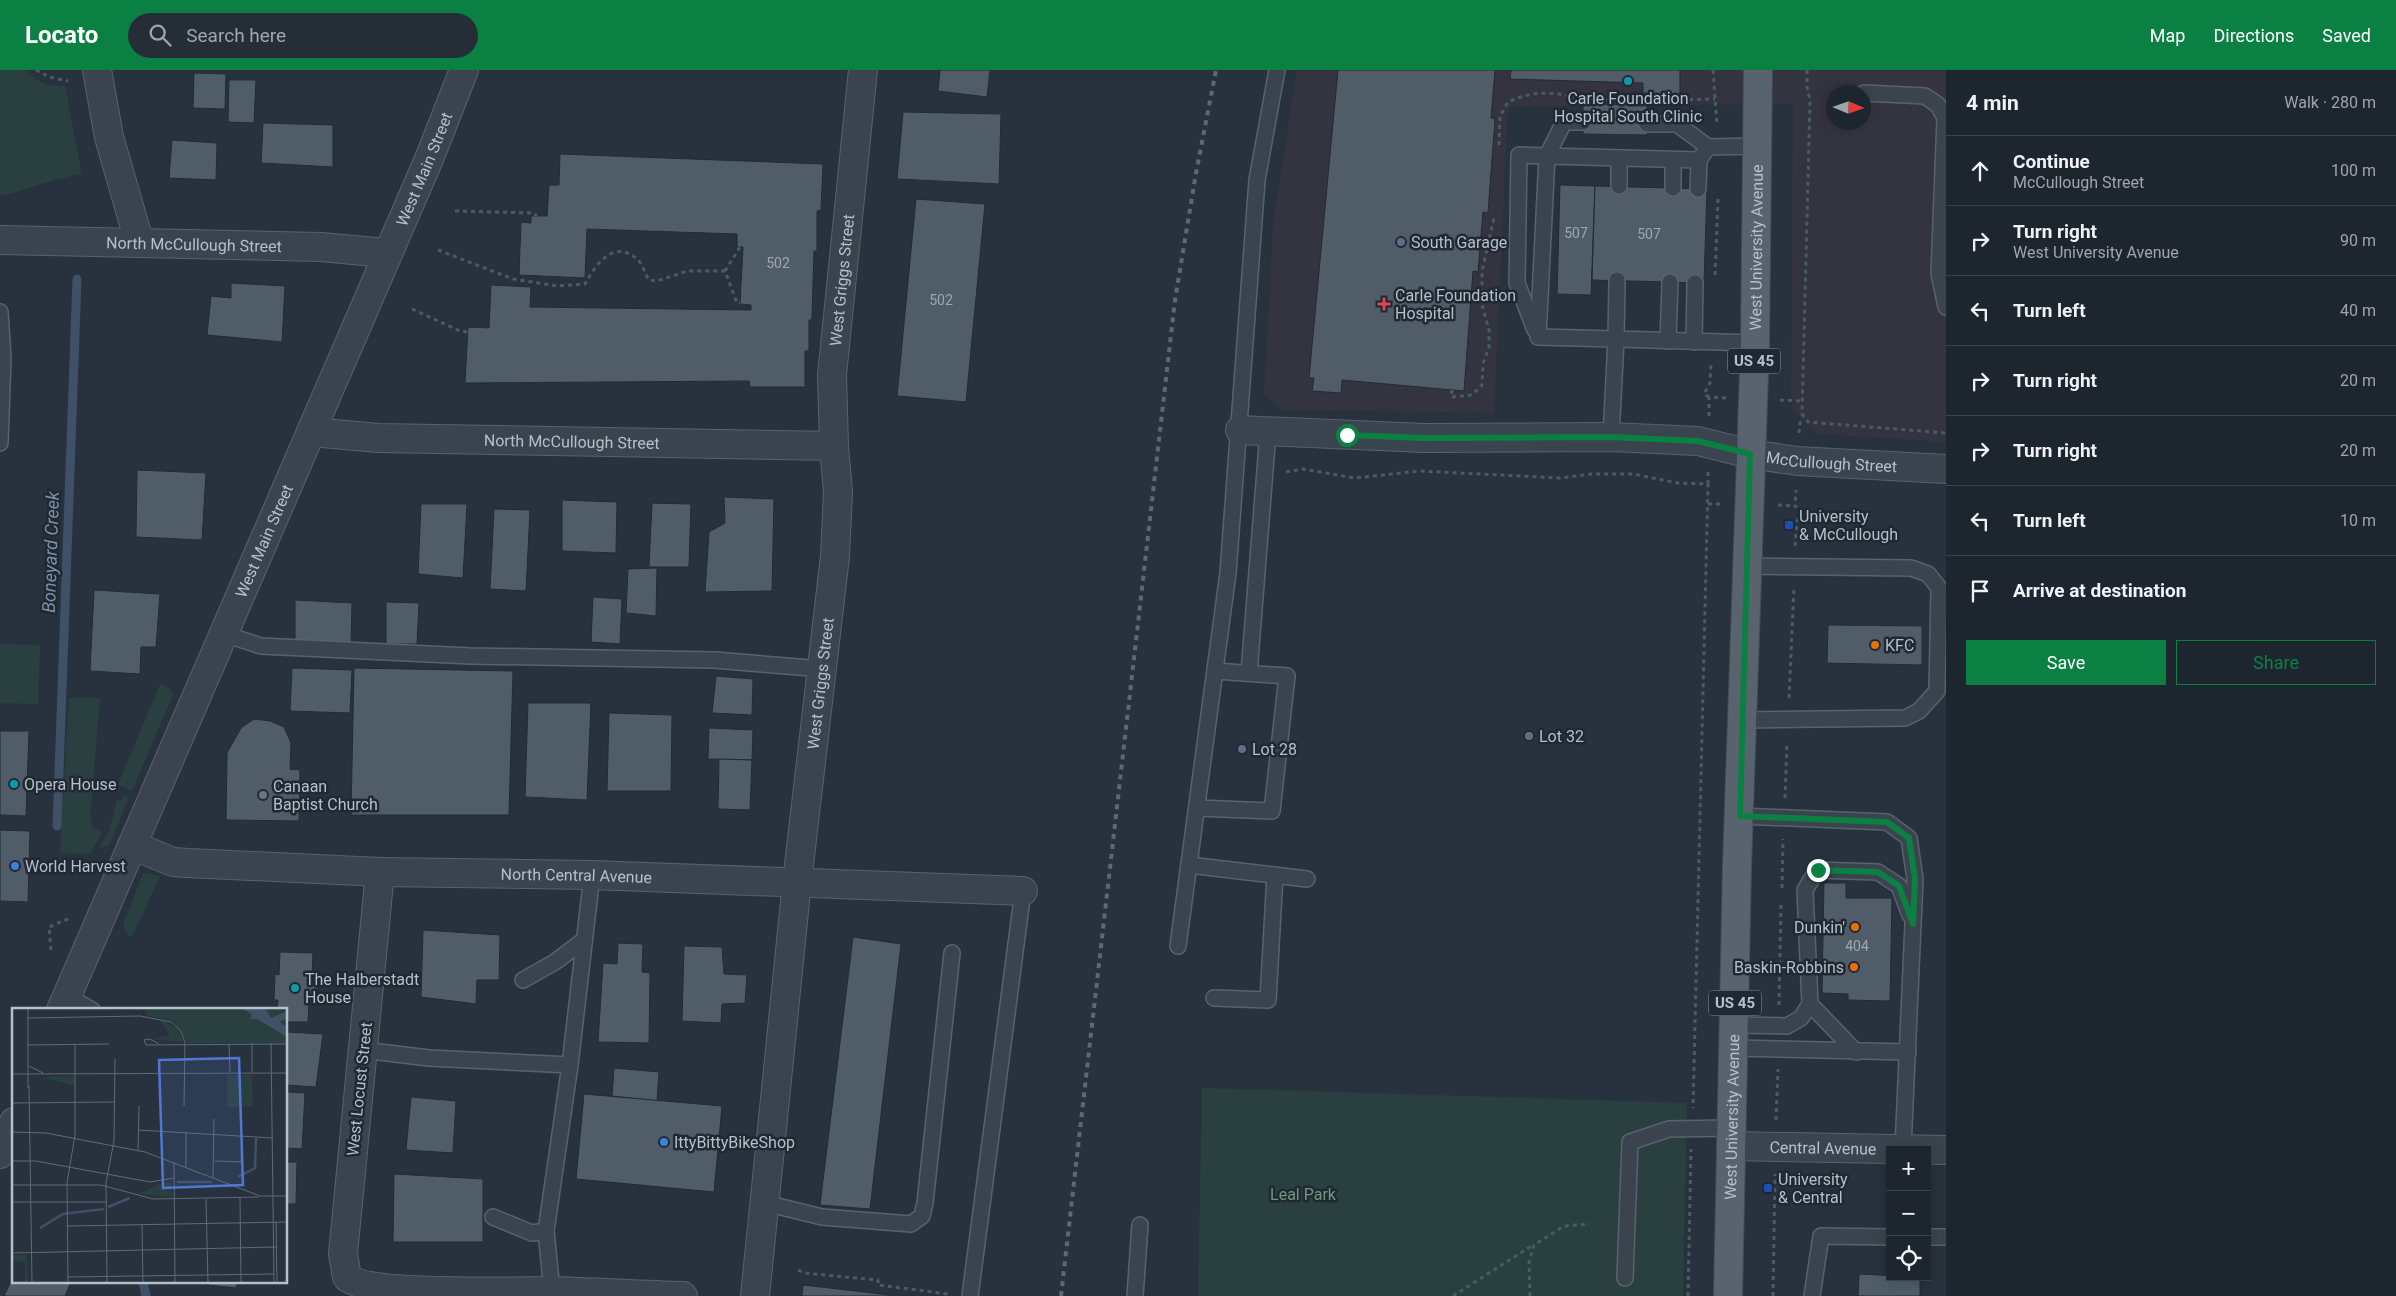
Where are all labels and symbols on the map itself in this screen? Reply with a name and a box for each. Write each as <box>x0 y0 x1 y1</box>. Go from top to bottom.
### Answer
marker: Carle Foundation Hospital South Clinic <box>1622 75 1634 87</box>
north arrow <box>1826 85 1871 130</box>
place label: Carle Foundation Hospital South Clinic <box>1554 89 1702 126</box>
street label: West Main Street <box>392 110 456 229</box>
street label: West University Avenue <box>1746 164 1767 330</box>
street label: West Griggs Street <box>826 213 858 347</box>
house number: 507 <box>1564 225 1588 241</box>
house number: 507 <box>1637 226 1661 242</box>
street label: North McCullough Street <box>106 233 282 256</box>
place label: South Garage <box>1411 233 1507 252</box>
marker: South Garage <box>1395 236 1407 248</box>
house number: 502 <box>766 255 790 271</box>
place label: Carle Foundation Hospital <box>1395 286 1516 323</box>
house number: 502 <box>929 292 953 308</box>
marker: Carle Foundation Hospital <box>1377 297 1391 311</box>
road number: US 45 <box>1728 348 1780 374</box>
route start <box>1336 424 1359 447</box>
street label: North McCullough Street <box>484 431 660 453</box>
street label: McCullough Street <box>1765 448 1898 476</box>
street label: West Main Street <box>231 482 297 601</box>
water label: Boneyard Creek <box>38 490 63 613</box>
place label: University & McCullough <box>1799 507 1898 544</box>
marker: University & McCullough <box>1783 519 1795 531</box>
street label: West Griggs Street <box>804 617 838 750</box>
place label: KFC <box>1885 636 1914 655</box>
marker: KFC <box>1869 639 1881 651</box>
place label: Lot 32 <box>1539 727 1584 746</box>
marker: Lot 32 <box>1523 730 1535 742</box>
place label: Lot 28 <box>1252 740 1297 759</box>
marker: Lot 28 <box>1236 743 1248 755</box>
place label: Opera House <box>24 775 116 794</box>
place label: Canaan Baptist Church <box>273 777 378 814</box>
marker: Opera House <box>8 778 20 790</box>
marker: Canaan Baptist Church <box>257 789 269 801</box>
place label: World Harvest <box>25 857 126 876</box>
route end <box>1807 859 1830 882</box>
marker: World Harvest <box>9 860 21 872</box>
street label: North Central Avenue <box>501 865 652 887</box>
place label: Dunkin' <box>1794 918 1845 937</box>
marker: Dunkin' <box>1849 921 1861 933</box>
house number: 404 <box>1845 938 1869 954</box>
place label: Baskin-Robbins <box>1734 958 1844 977</box>
marker: Baskin-Robbins <box>1848 961 1860 973</box>
place label: The Halberstadt House <box>305 970 419 1007</box>
marker: The Halberstadt House <box>289 982 301 994</box>
road number: US 45 <box>1709 990 1761 1016</box>
inset map <box>12 1008 288 1284</box>
street label: West Locust Street <box>343 1021 376 1157</box>
street label: West University Avenue <box>1721 1034 1743 1200</box>
place label: IttyBittyBikeShop <box>674 1133 795 1152</box>
marker: IttyBittyBikeShop <box>658 1136 670 1148</box>
street label: Central Avenue <box>1769 1138 1877 1159</box>
place label: University & Central <box>1778 1170 1848 1207</box>
marker: University & Central <box>1762 1182 1774 1194</box>
park label: Leal Park <box>1270 1185 1337 1204</box>

